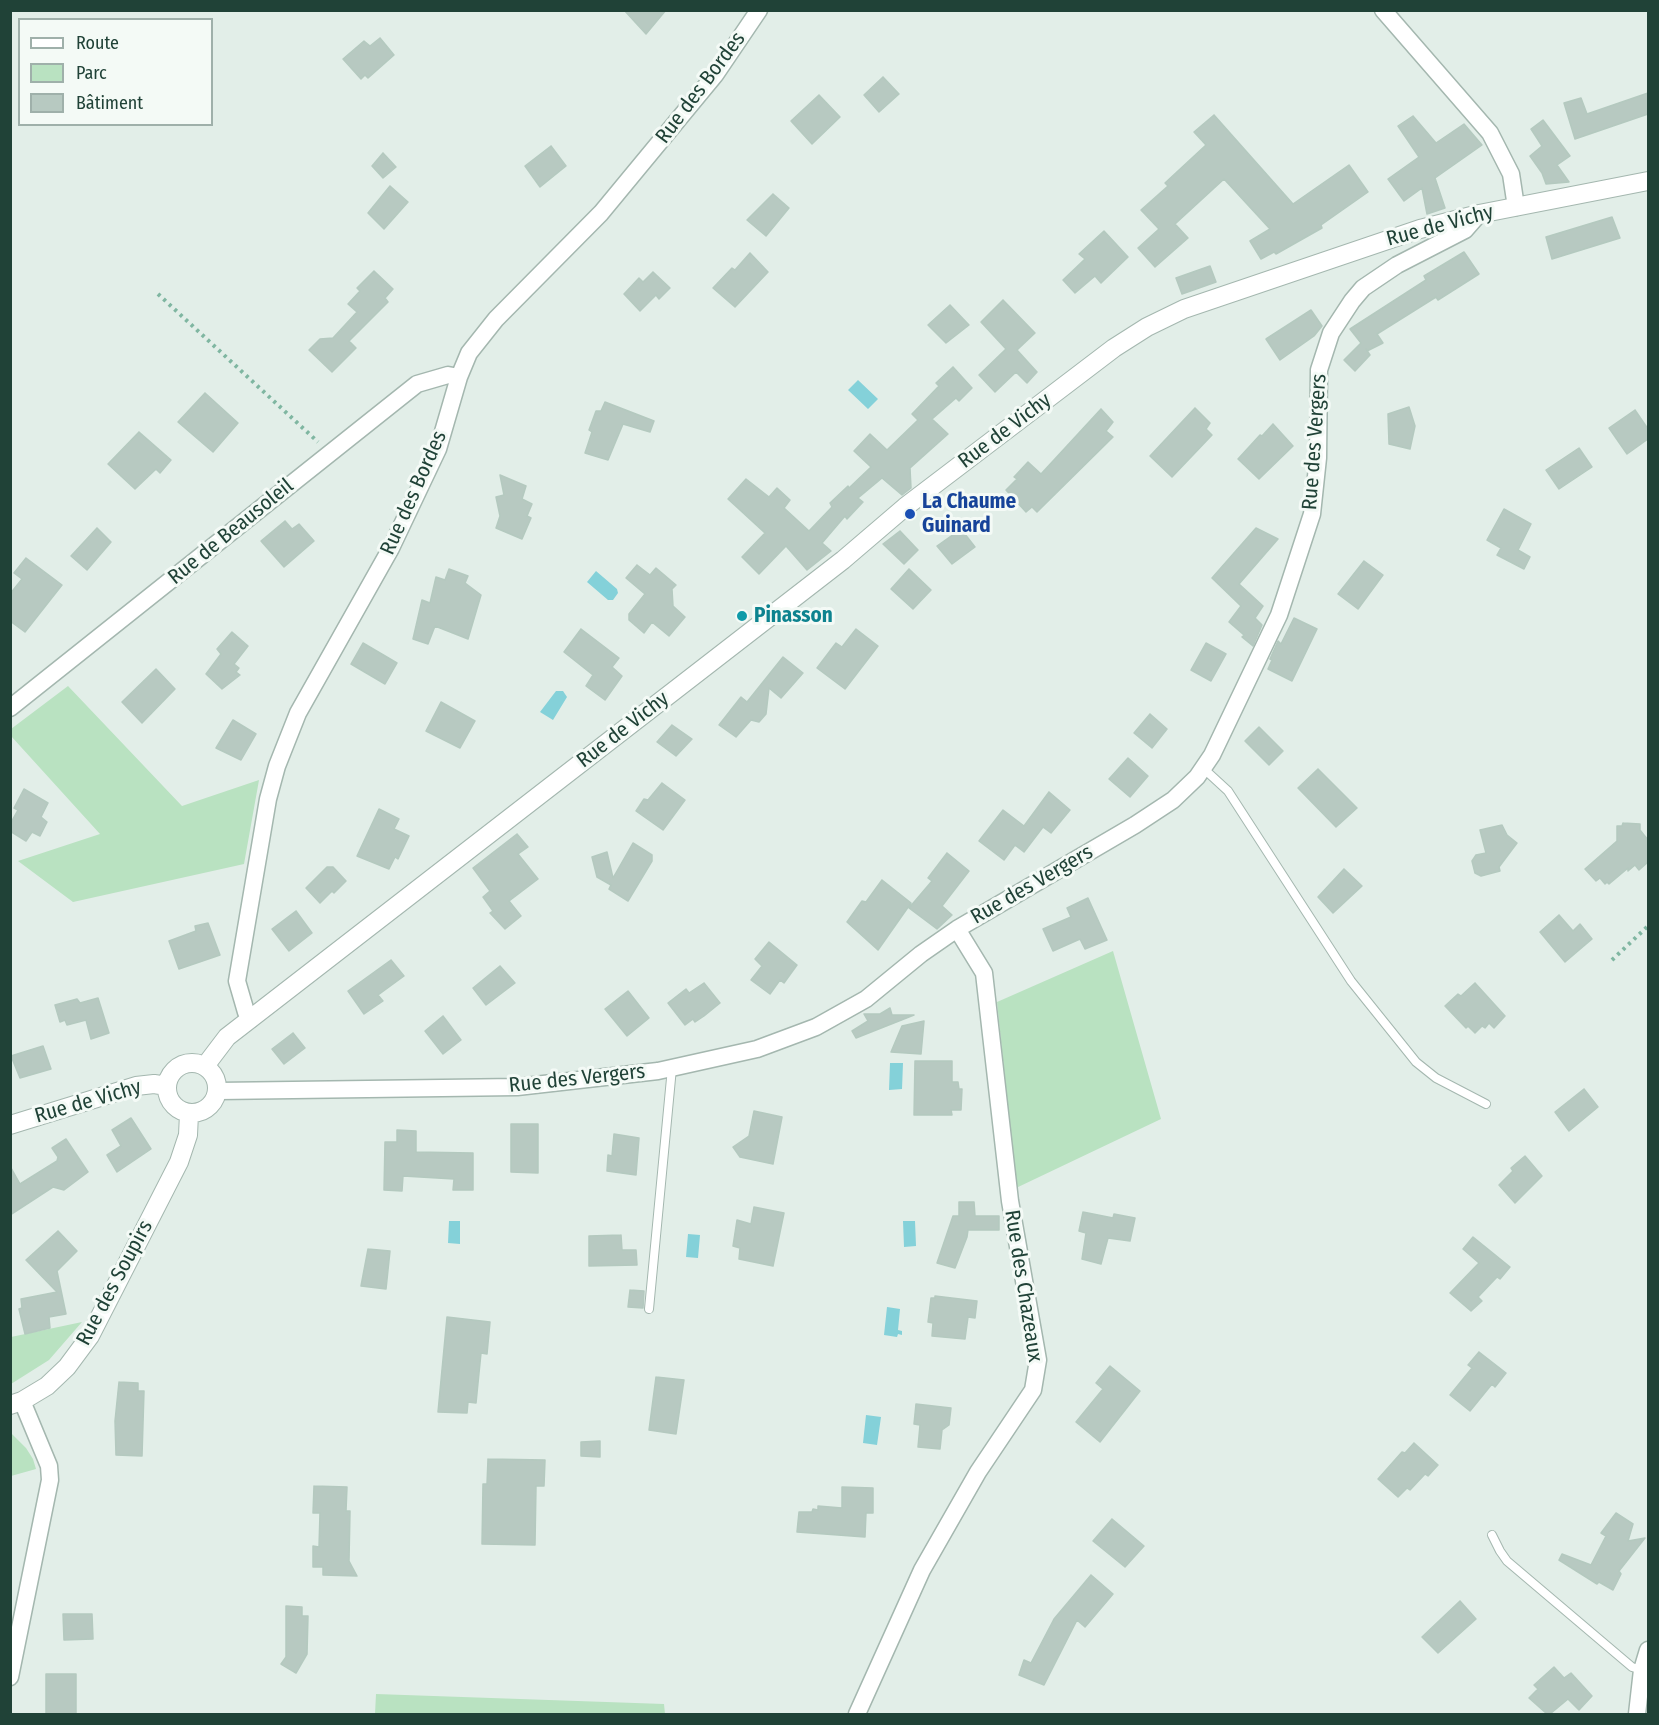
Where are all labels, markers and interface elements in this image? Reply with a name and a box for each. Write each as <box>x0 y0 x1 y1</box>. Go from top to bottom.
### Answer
legend <box>18 18 213 126</box>
street label: Rue des Bordes <box>651 27 751 149</box>
text: Route <box>76 32 119 54</box>
text: Parc <box>76 62 107 84</box>
text: Bâtiment <box>76 92 143 114</box>
street label: Rue de Vichy <box>1384 200 1496 252</box>
street label: Rue des Vergers <box>1298 373 1332 511</box>
street label: Rue de Vichy <box>954 388 1056 474</box>
street label: Rue des Bordes <box>375 427 453 559</box>
street label: Rue de Beausoleil <box>163 474 299 590</box>
place label: La Chaume Guinard <box>922 489 1016 539</box>
marker: La Chaume Guinard <box>903 507 917 521</box>
place label: Pinasson <box>754 603 833 629</box>
marker: Pinasson <box>735 609 749 623</box>
street label: Rue de Vichy <box>572 686 674 774</box>
street label: Rue des Vergers <box>966 840 1098 930</box>
street label: Rue des Vergers <box>508 1059 646 1099</box>
street label: Rue de Vichy <box>32 1075 144 1129</box>
street label: Rue des Chazeaux <box>999 1208 1047 1364</box>
street label: Rue des Soupirs <box>71 1216 159 1350</box>

